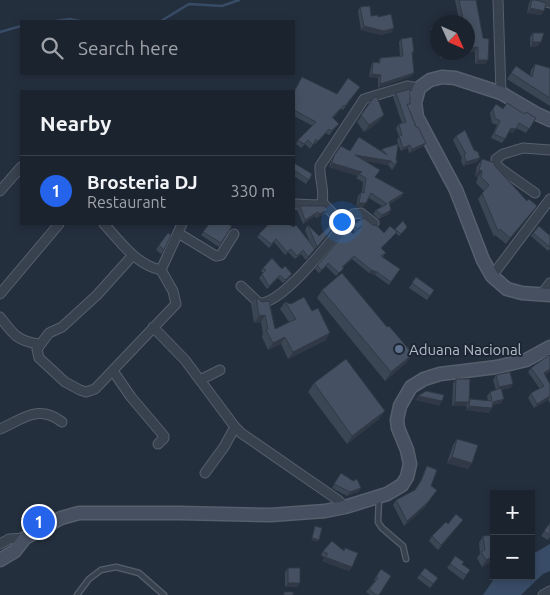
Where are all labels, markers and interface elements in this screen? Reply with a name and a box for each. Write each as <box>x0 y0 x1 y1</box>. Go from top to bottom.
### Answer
north arrow <box>430 15 475 60</box>
search box <box>20 20 295 75</box>
icon: search <box>38 34 66 62</box>
text: Search here <box>78 37 178 59</box>
text: Nearby <box>40 111 111 135</box>
text: Brosteria DJ <box>87 171 198 193</box>
text: 1 <box>51 182 61 200</box>
text: 330 m <box>230 182 275 200</box>
text: Restaurant <box>87 193 166 211</box>
your location <box>329 209 355 235</box>
place label: Aduana Nacional <box>409 341 522 358</box>
marker: Aduana Nacional <box>393 343 405 355</box>
map controls <box>490 490 535 580</box>
button: + <box>490 490 535 535</box>
pin: 1 <box>23 503 55 541</box>
button: − <box>490 535 535 580</box>

